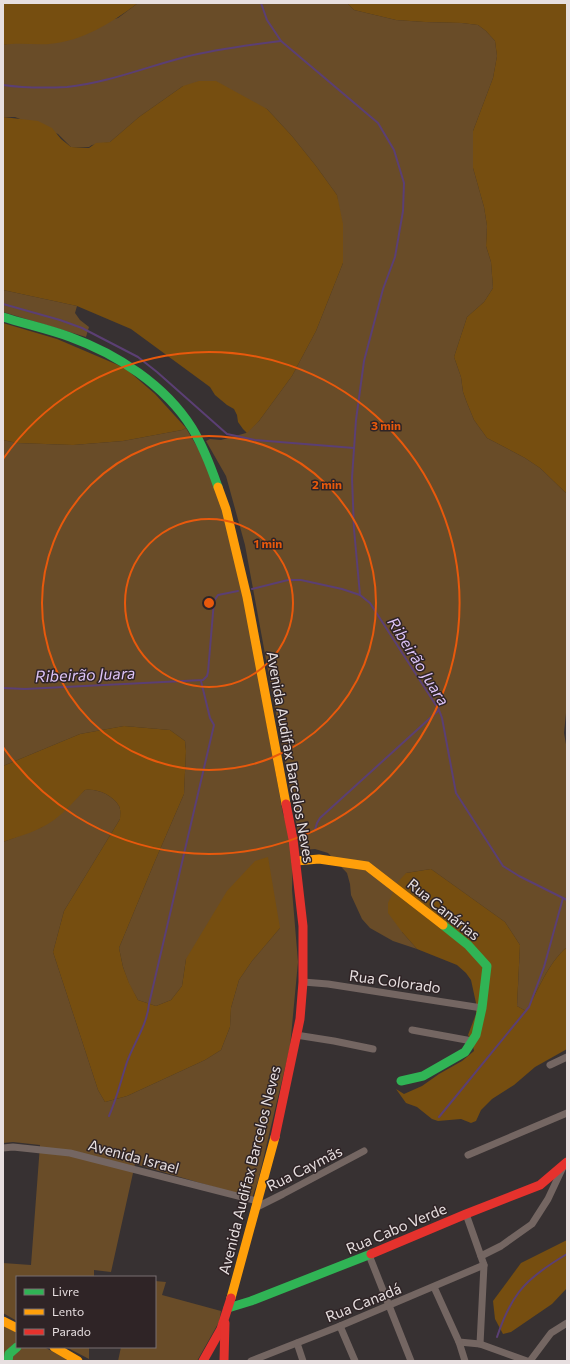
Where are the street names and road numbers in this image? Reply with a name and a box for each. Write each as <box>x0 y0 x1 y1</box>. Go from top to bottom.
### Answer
street label: Avenida Audifax Barcelos Neves <box>264 650 319 864</box>
street label: Rua Canárias <box>404 874 484 944</box>
street label: Rua Colorado <box>348 966 442 996</box>
street label: Avenida Audifax Barcelos Neves <box>214 1064 284 1276</box>
street label: Avenida Israel <box>87 1135 181 1177</box>
street label: Rua Caymãs <box>263 1141 345 1195</box>
street label: Rua Cabo Verde <box>343 1199 449 1257</box>
street label: Rua Canadá <box>323 1279 403 1325</box>

